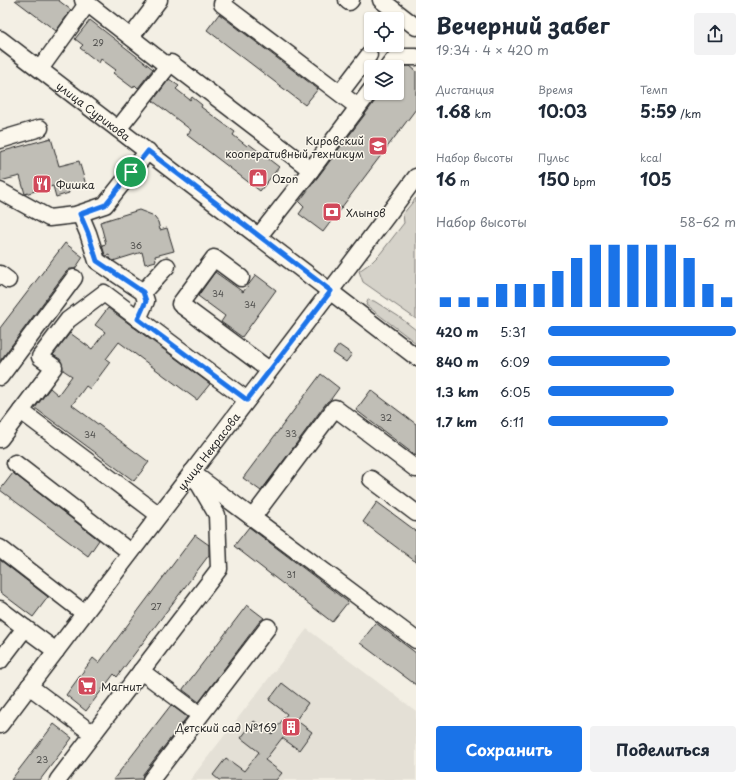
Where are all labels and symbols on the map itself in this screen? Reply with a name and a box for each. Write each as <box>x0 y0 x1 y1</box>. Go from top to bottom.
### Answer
house number: 29 <box>92 35 104 49</box>
street label: улица Сурикова <box>53 77 134 145</box>
place label: Кировский кооперативный техникум <box>225 132 364 162</box>
school or university icon: Кировский кооперативный техникум <box>367 135 389 157</box>
pin <box>114 155 148 189</box>
shop icon: Ozon <box>247 167 269 189</box>
place label: Ozon <box>272 170 298 187</box>
restaurant icon: Фишка <box>31 173 53 195</box>
place label: Фишка <box>56 176 95 193</box>
bank icon: Хлынов <box>321 201 343 223</box>
place label: Хлынов <box>346 204 386 221</box>
house number: 36 <box>130 238 142 252</box>
house number: 34 <box>212 286 224 300</box>
house number: 34 <box>244 297 256 311</box>
street label: улица Некрасова <box>173 409 244 494</box>
house number: 32 <box>380 410 392 424</box>
house number: 33 <box>285 426 297 440</box>
house number: 34 <box>84 427 96 441</box>
house number: 31 <box>286 567 296 581</box>
house number: 27 <box>150 599 162 613</box>
supermarket icon: Магнит <box>76 675 98 697</box>
place label: Магнит <box>101 678 142 695</box>
building icon: Детский сад №169 <box>280 716 302 738</box>
place label: Детский сад №169 <box>174 719 277 736</box>
house number: 23 <box>36 752 48 766</box>

